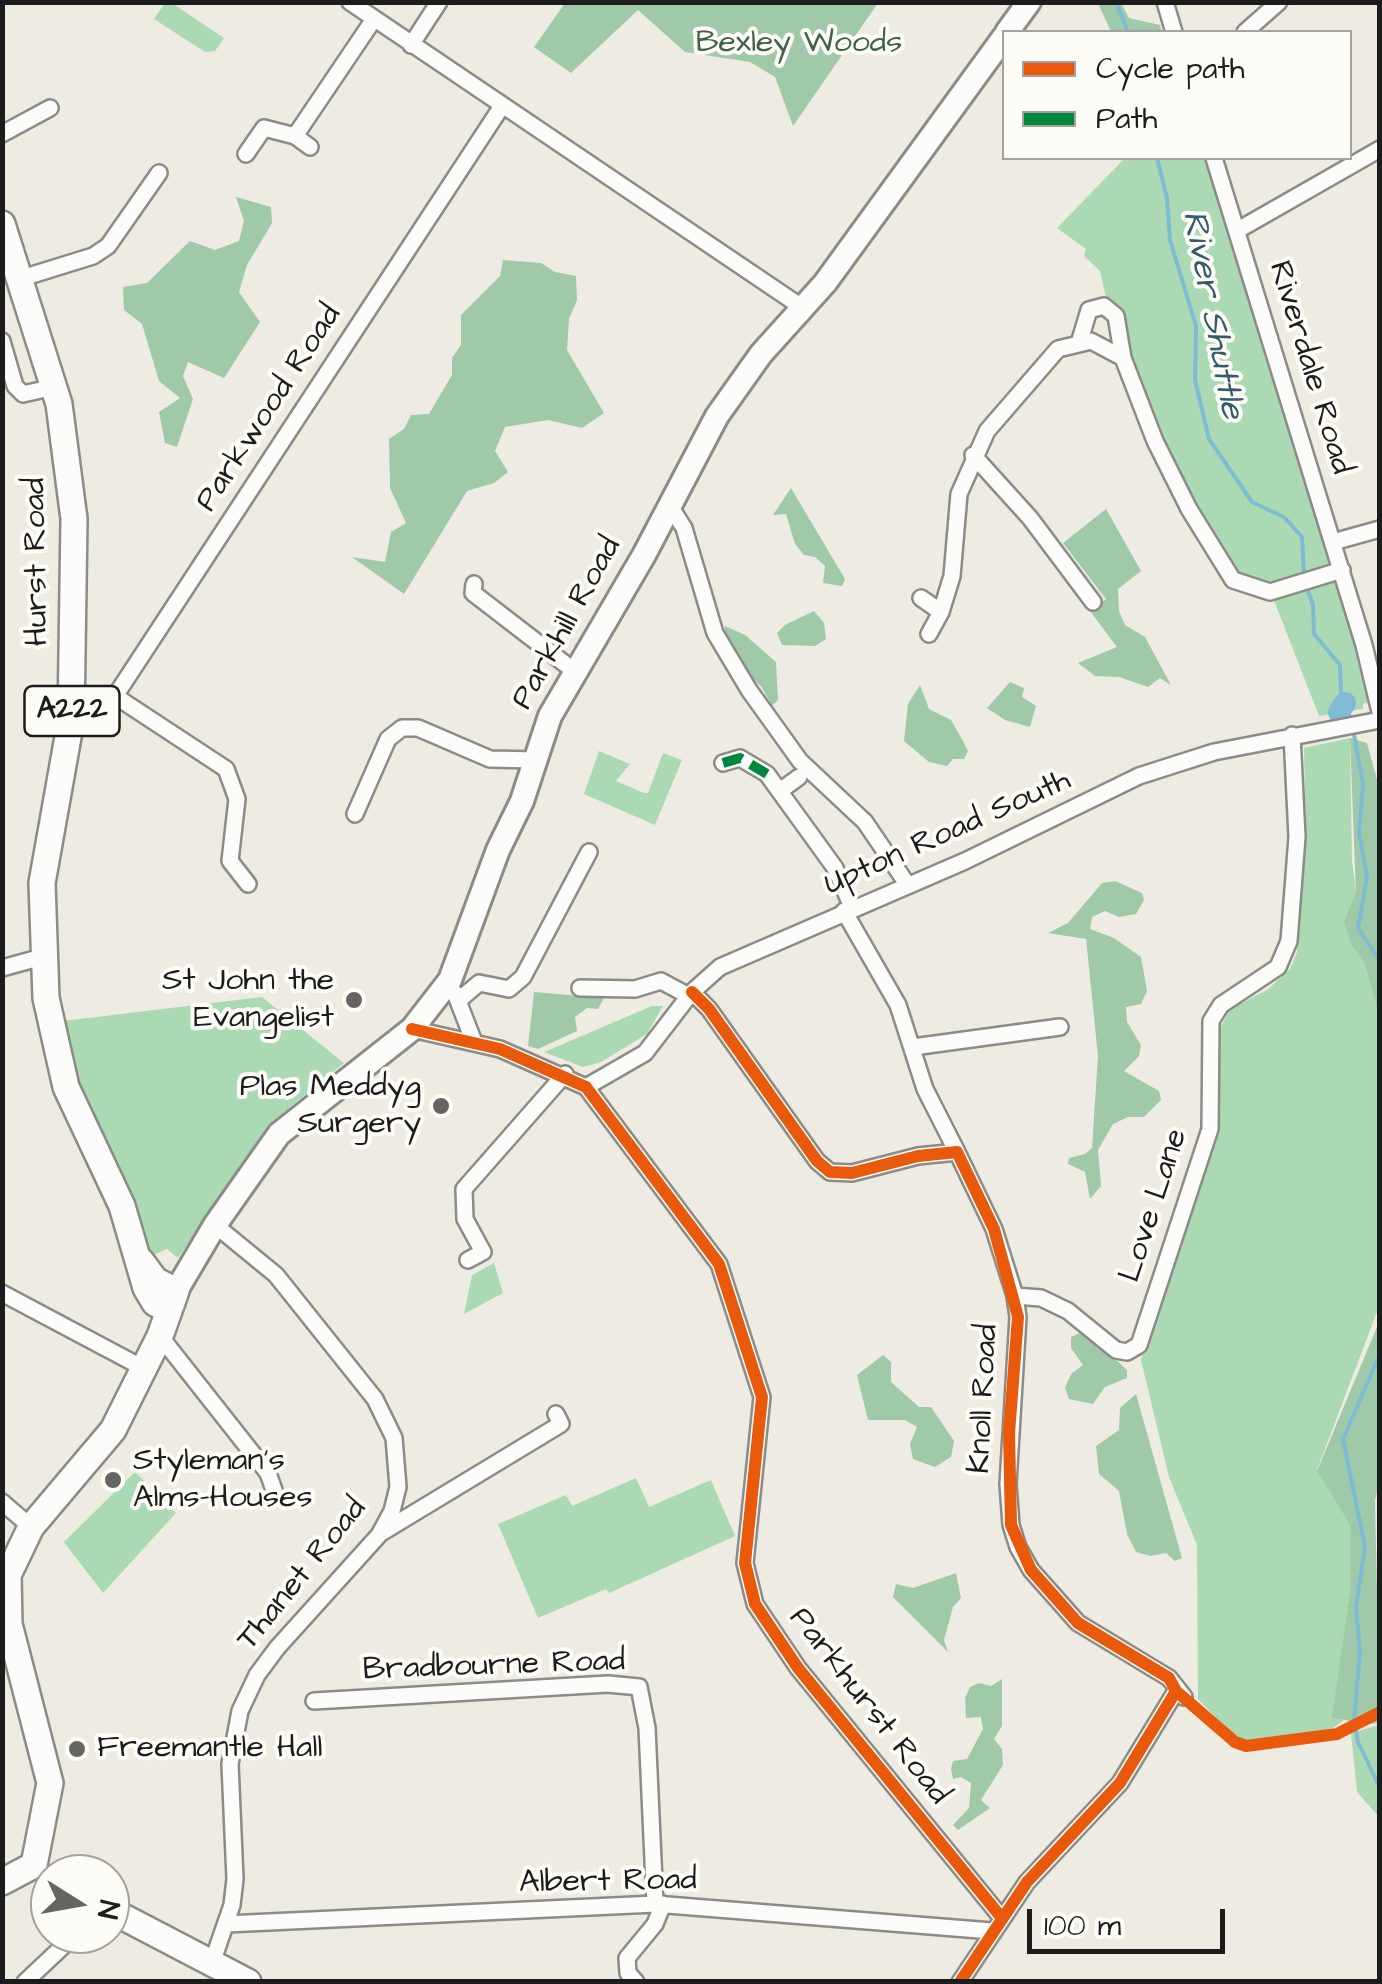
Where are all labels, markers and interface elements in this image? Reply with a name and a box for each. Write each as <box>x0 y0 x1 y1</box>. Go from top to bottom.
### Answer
park label: Bexley Woods <box>696 25 902 63</box>
legend <box>1002 30 1352 160</box>
text: Cycle path <box>1096 48 1245 90</box>
text: Path <box>1096 98 1157 140</box>
water label: River Shuttle <box>1170 207 1252 423</box>
street label: Riverdale Road <box>1258 257 1360 479</box>
street label: Parkwood Road <box>189 298 351 520</box>
street label: Hurst Road <box>17 477 59 647</box>
street label: Parkhill Road <box>505 531 631 717</box>
road number: A222 <box>24 686 120 736</box>
street label: Upton Road South <box>819 762 1077 906</box>
place label: St John the Evangelist <box>162 963 334 1038</box>
marker: St John the Evangelist <box>343 989 365 1011</box>
place label: Plas Meddyg Surgery <box>240 1069 421 1144</box>
marker: Plas Meddyg Surgery <box>430 1095 452 1117</box>
street label: Love Lane <box>1112 1125 1198 1287</box>
street label: Knoll Road <box>962 1323 1008 1475</box>
place label: Styleman's Alms-Houses <box>133 1443 312 1518</box>
marker: Styleman's Alms-Houses <box>102 1469 124 1491</box>
street label: Thanet Road <box>230 1491 376 1659</box>
street label: Parkhurst Road <box>779 1601 957 1813</box>
street label: Bradbourne Road <box>362 1643 626 1691</box>
place label: Freemantle Hall <box>97 1730 322 1768</box>
marker: Freemantle Hall <box>66 1738 88 1760</box>
north arrow <box>30 1854 130 1954</box>
street label: Albert Road <box>519 1862 697 1904</box>
scale bar <box>1032 1889 1230 1951</box>
text: N <box>87 1897 129 1922</box>
text: 100 m <box>1044 1905 1121 1947</box>

